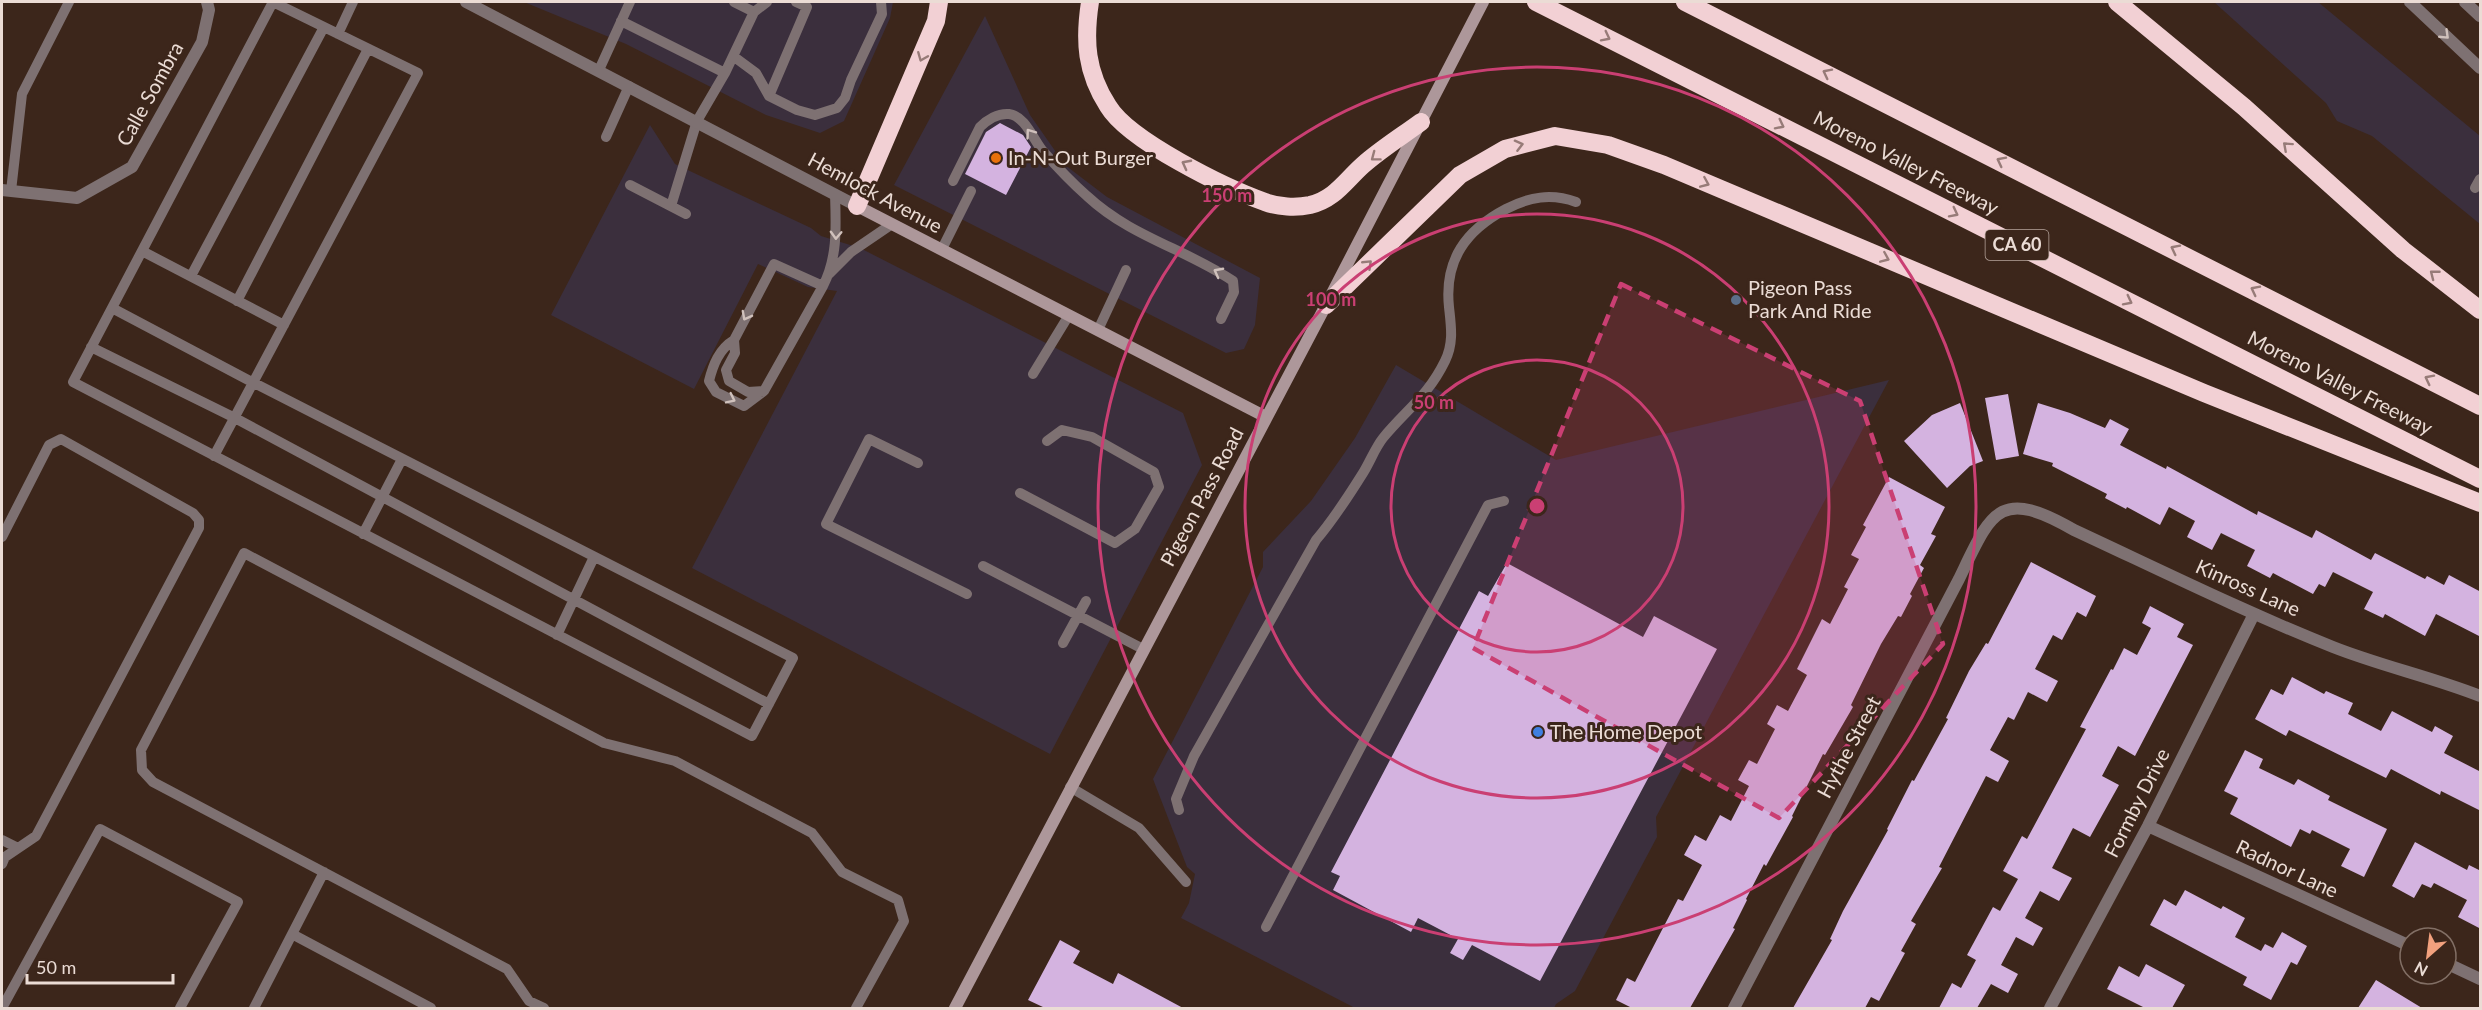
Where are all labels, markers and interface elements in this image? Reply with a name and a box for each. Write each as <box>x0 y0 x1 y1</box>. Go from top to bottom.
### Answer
one-way arrow <box>2437 28 2448 39</box>
one-way arrow <box>1600 30 1610 41</box>
street label: Calle Sombra <box>111 37 188 150</box>
one-way arrow <box>917 51 929 62</box>
one-way arrow <box>1822 69 1833 80</box>
street label: Moreno Valley Freeway <box>1810 105 2004 220</box>
one-way arrow <box>1774 118 1784 129</box>
one-way arrow <box>1026 129 1037 140</box>
one-way arrow <box>1513 140 1524 152</box>
one-way arrow <box>2283 142 2294 153</box>
place label: In-N-Out Burger <box>1008 145 1154 169</box>
street label: Hemlock Avenue <box>804 147 947 238</box>
one-way arrow <box>1370 149 1381 160</box>
marker: In-N-Out Burger <box>989 151 1003 165</box>
one-way arrow <box>1996 157 2007 168</box>
one-way arrow <box>1181 160 1192 171</box>
one-way arrow <box>1699 175 1710 187</box>
text: 150 m <box>1202 184 1252 206</box>
one-way arrow <box>1948 206 1958 217</box>
one-way arrow <box>829 230 842 239</box>
road number: CA 60 <box>1986 230 2048 260</box>
one-way arrow <box>2170 245 2181 256</box>
one-way arrow <box>1878 251 1889 263</box>
one-way arrow <box>1360 261 1371 272</box>
one-way arrow <box>1213 268 1224 279</box>
one-way arrow <box>2430 271 2441 282</box>
place label: Pigeon Pass Park And Ride <box>1748 275 1871 322</box>
one-way arrow <box>2251 286 2262 297</box>
text: 100 m <box>1306 288 1356 310</box>
marker: Pigeon Pass Park And Ride <box>1729 293 1743 307</box>
one-way arrow <box>2122 294 2132 305</box>
one-way arrow <box>742 309 754 320</box>
street label: Moreno Valley Freeway <box>2244 325 2438 440</box>
one-way arrow <box>2424 375 2435 387</box>
text: 50 m <box>1414 391 1454 413</box>
one-way arrow <box>724 392 735 403</box>
street label: Pigeon Pass Road <box>1154 423 1248 570</box>
centre of rings <box>1527 496 1547 516</box>
street label: Kinross Lane <box>2192 553 2304 621</box>
street label: Hythe Street <box>1811 691 1885 802</box>
place label: The Home Depot <box>1550 719 1702 743</box>
marker: The Home Depot <box>1531 725 1545 739</box>
street label: Formby Drive <box>2098 744 2174 861</box>
street label: Radnor Lane <box>2233 834 2342 902</box>
north arrow <box>2398 926 2458 986</box>
scale bar <box>27 947 172 985</box>
text: 50 m <box>36 956 76 978</box>
text: N <box>2411 958 2431 981</box>

